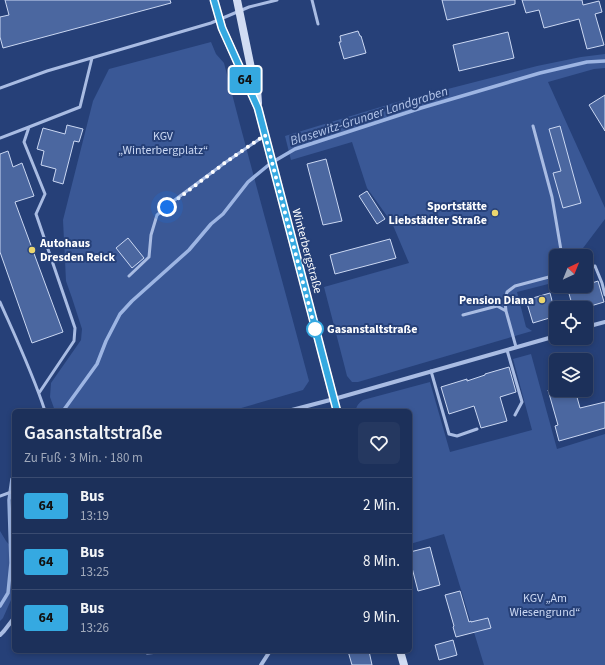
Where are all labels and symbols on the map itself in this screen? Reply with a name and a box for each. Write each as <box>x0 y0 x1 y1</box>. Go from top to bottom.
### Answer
line badge: 64 <box>227 67 263 93</box>
water label: Blasewitz‐Grunaer Landgraben <box>288 82 450 150</box>
park label: KGV „Winterbergplatz“ <box>118 128 208 159</box>
your location <box>157 197 177 217</box>
place label: Sportstätte Liebstädter Straße <box>389 198 487 229</box>
street label: Winterbergstraße <box>287 207 327 295</box>
marker: Sportstätte Liebstädter Straße <box>490 208 500 218</box>
place label: Autohaus Dresden Reick <box>39 235 116 266</box>
marker: Autohaus Dresden Reick <box>27 245 37 255</box>
north arrow <box>549 249 593 293</box>
place label: Pension Diana <box>459 292 534 309</box>
marker: Pension Diana <box>537 295 547 305</box>
marker: Gasanstaltstraße <box>306 320 324 338</box>
place label: Gasanstaltstraße <box>327 321 417 338</box>
park label: KGV „Am Wiesengrund“ <box>510 590 580 621</box>

